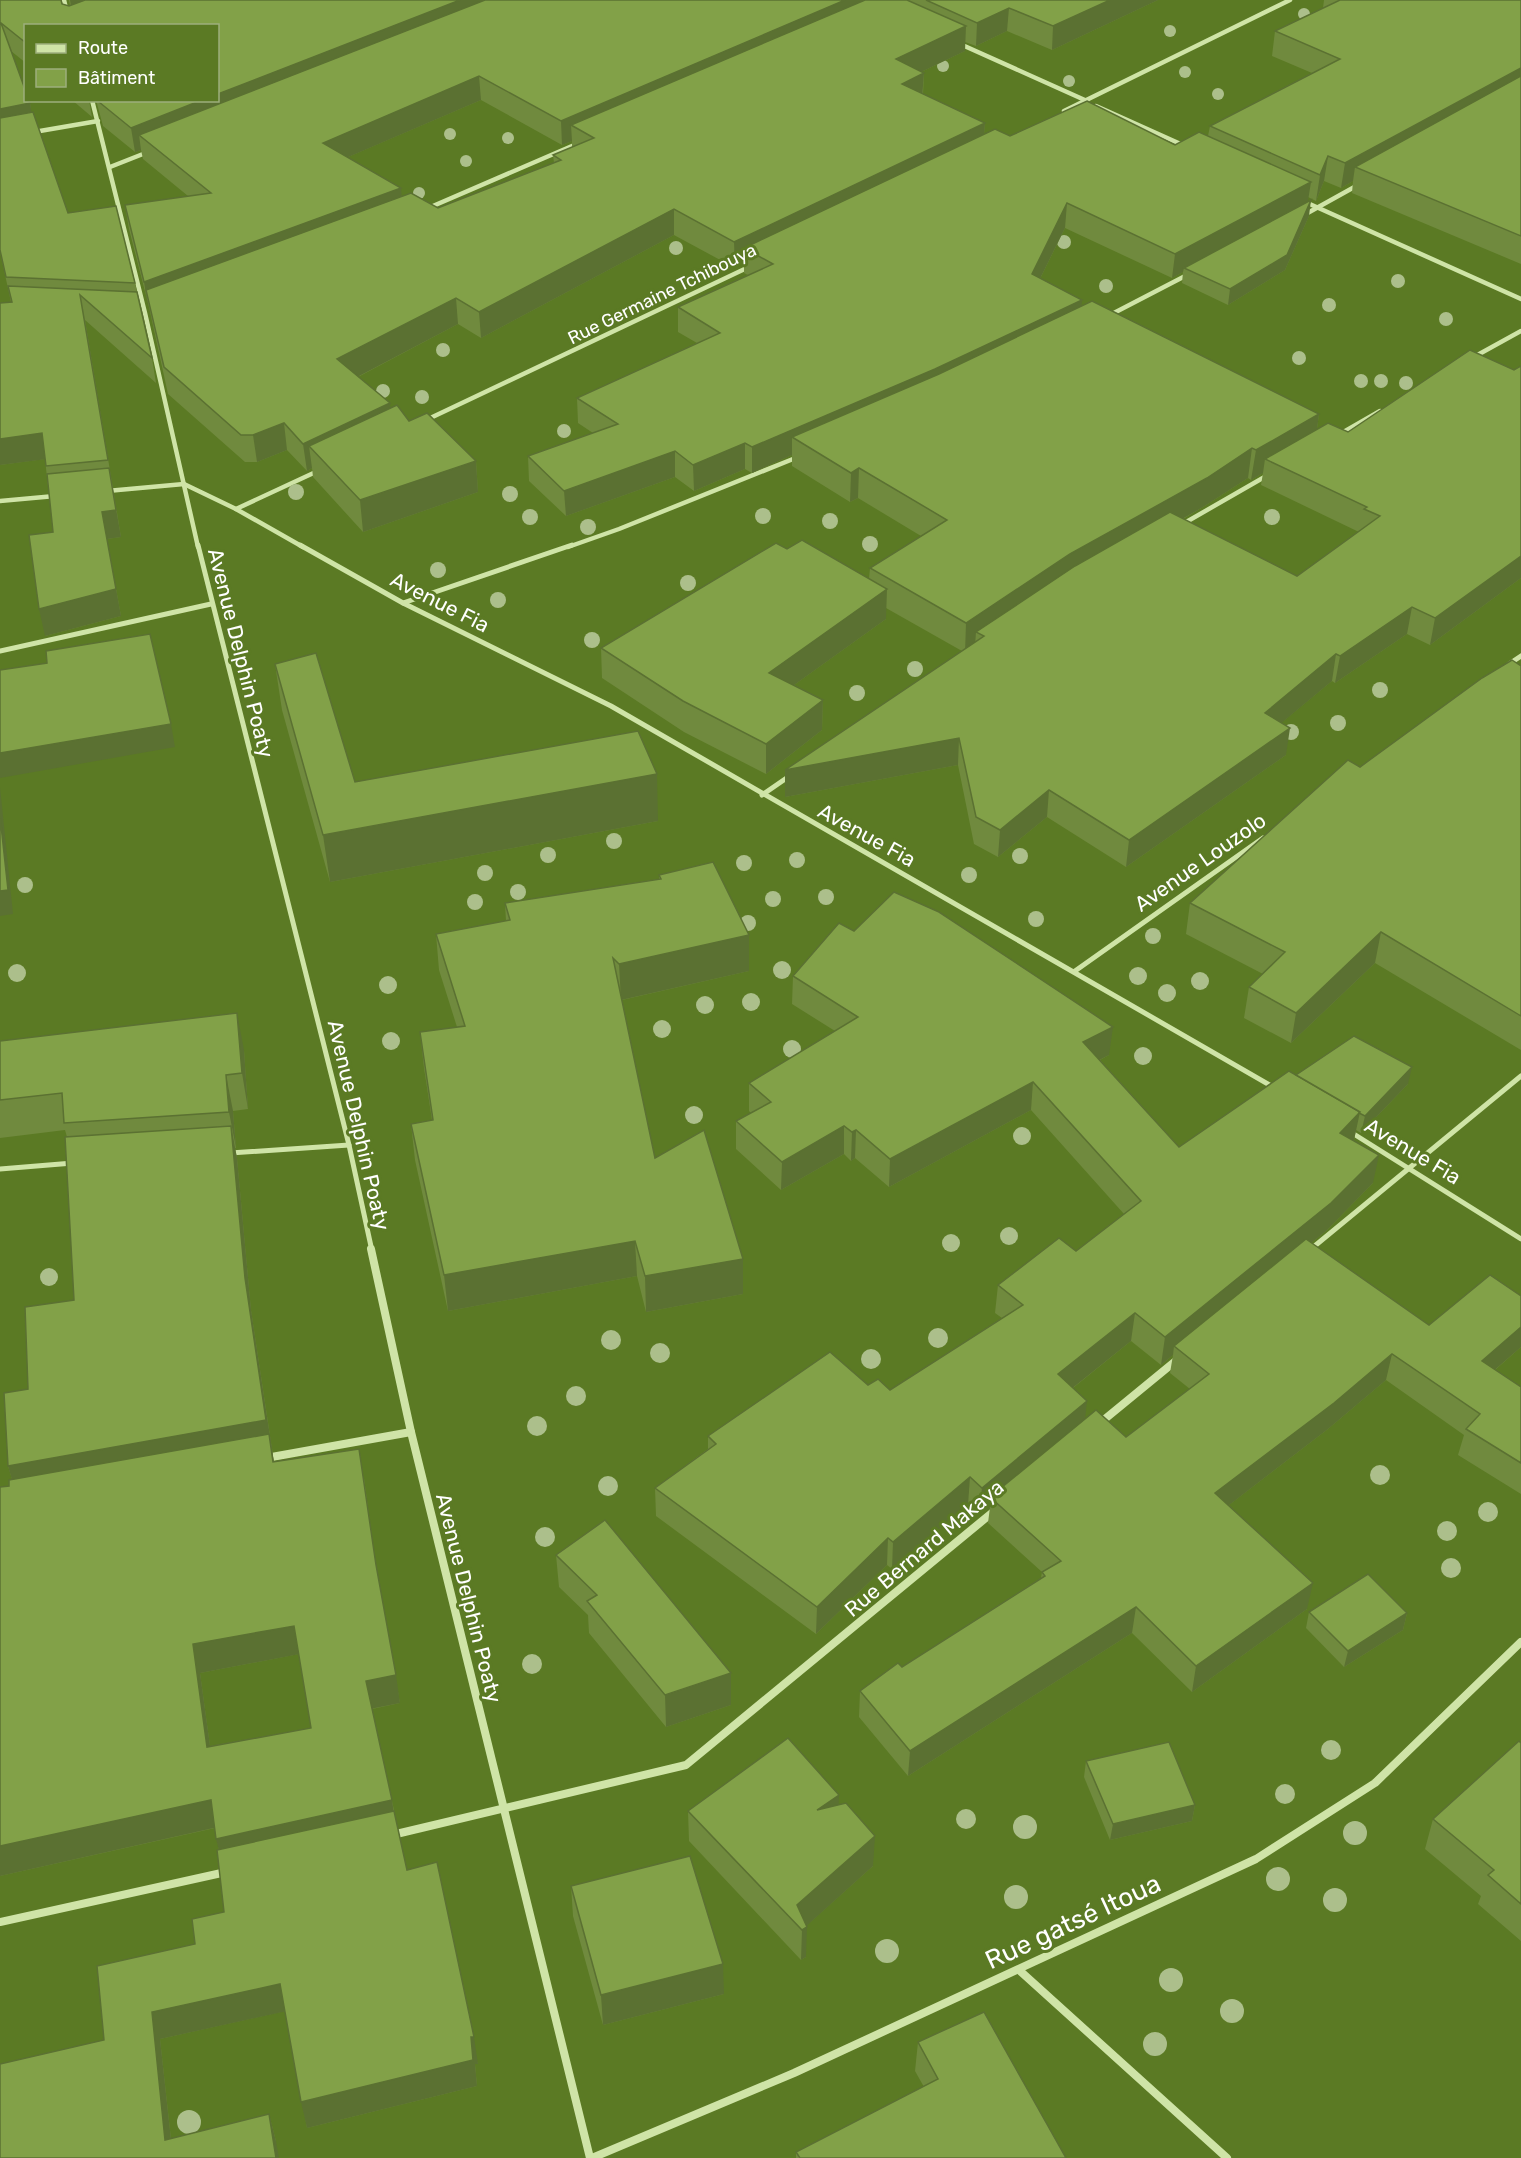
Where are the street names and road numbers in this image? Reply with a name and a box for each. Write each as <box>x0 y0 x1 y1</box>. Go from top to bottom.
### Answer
street label: Rue Germaine Tchibouya <box>564 239 760 349</box>
street label: Avenue Delphin Poaty <box>203 546 279 761</box>
street label: Avenue Fia <box>386 566 494 638</box>
street label: Avenue Fia <box>814 798 920 872</box>
street label: Avenue Louzolo <box>1129 807 1271 917</box>
street label: Avenue Delphin Poaty <box>323 1017 395 1233</box>
street label: Avenue Fia <box>1360 1113 1466 1189</box>
street label: Rue Bernard Makaya <box>839 1474 1009 1622</box>
street label: Avenue Delphin Poaty <box>431 1491 507 1706</box>
street label: Rue gatsé Itoua <box>980 1868 1166 1976</box>

